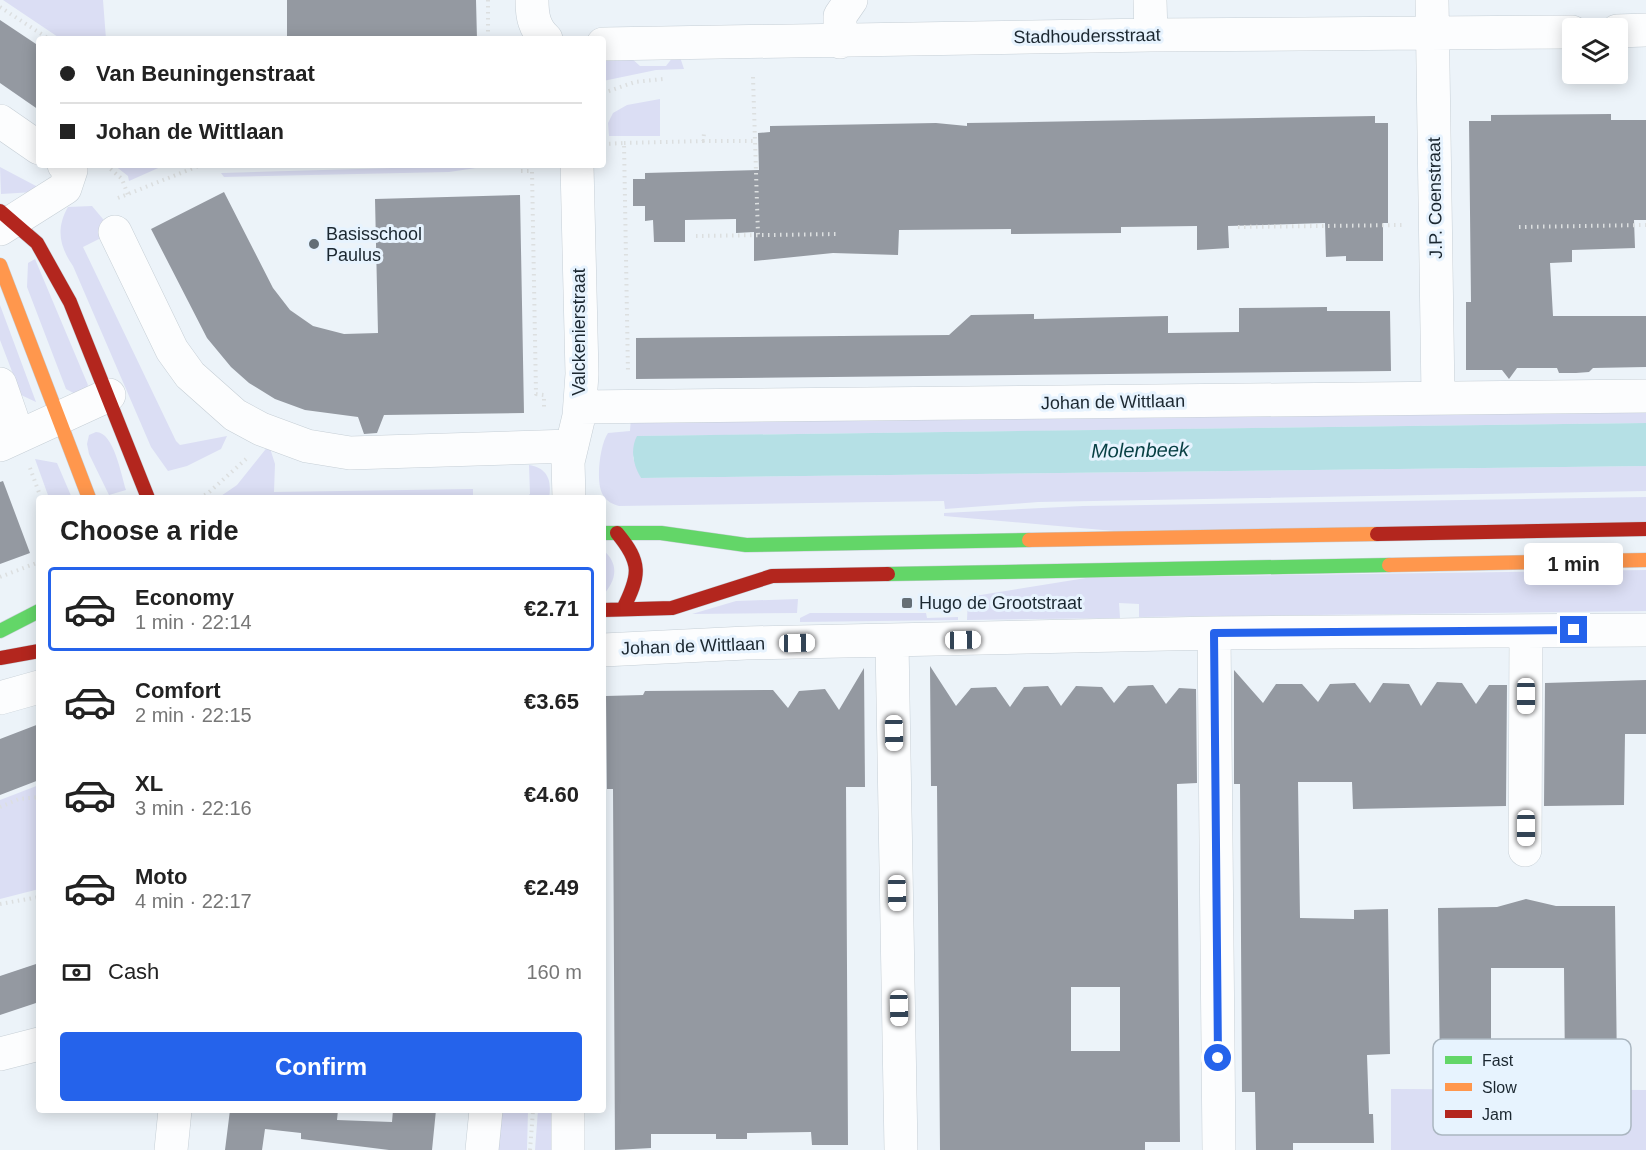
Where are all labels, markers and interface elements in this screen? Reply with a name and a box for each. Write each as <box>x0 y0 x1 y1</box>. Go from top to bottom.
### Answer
map controls <box>1562 18 1628 84</box>
button: layers <box>1562 18 1628 84</box>
street label: Stadhoudersstraat <box>1013 25 1161 47</box>
text: Van Beuningenstraat <box>96 61 315 86</box>
text: Johan de Wittlaan <box>96 119 284 144</box>
street label: J.P. Coenstraat <box>1424 137 1446 259</box>
place label: Basisschool Paulus <box>326 224 422 265</box>
marker: Basisschool Paulus <box>307 237 321 251</box>
street label: Valckenierstraat <box>569 268 589 396</box>
street label: Johan de Wittlaan <box>1041 391 1185 413</box>
water label: Molenbeek <box>1091 438 1190 462</box>
text: Choose a ride <box>60 516 239 546</box>
callout: 1 min <box>1524 543 1624 585</box>
text: 1 min <box>1547 553 1600 575</box>
icon: car <box>63 582 117 636</box>
text: Economy <box>135 585 234 610</box>
place label: Hugo de Grootstraat <box>919 593 1082 613</box>
text: €2.71 <box>524 596 579 621</box>
marker: Hugo de Grootstraat <box>900 596 914 610</box>
text: 1 min · 22:14 <box>135 611 252 633</box>
route end <box>1560 616 1587 643</box>
car <box>945 631 981 649</box>
street label: Johan de Wittlaan <box>621 633 765 659</box>
car <box>779 634 815 652</box>
icon: car <box>63 675 117 729</box>
text: Comfort <box>135 678 221 703</box>
car <box>1517 678 1535 714</box>
text: €3.65 <box>524 689 579 714</box>
text: 2 min · 22:15 <box>135 704 252 726</box>
car <box>885 715 903 751</box>
icon: car <box>63 768 117 822</box>
text: XL <box>135 771 163 796</box>
text: €4.60 <box>524 782 579 807</box>
text: 3 min · 22:16 <box>135 797 252 819</box>
car <box>1517 810 1535 846</box>
icon: car <box>63 861 117 915</box>
text: Moto <box>135 864 188 889</box>
text: €2.49 <box>524 875 579 900</box>
car <box>888 875 906 911</box>
text: 4 min · 22:17 <box>135 890 252 912</box>
icon: cash <box>60 956 93 989</box>
text: Cash <box>108 959 159 984</box>
text: 160 m <box>526 961 582 983</box>
car <box>890 990 908 1026</box>
button: Confirm <box>60 1032 582 1101</box>
legend <box>1433 1039 1631 1135</box>
route start <box>1204 1044 1231 1071</box>
text: Fast <box>1482 1052 1514 1069</box>
text: Slow <box>1482 1079 1517 1096</box>
text: Jam <box>1482 1106 1512 1123</box>

